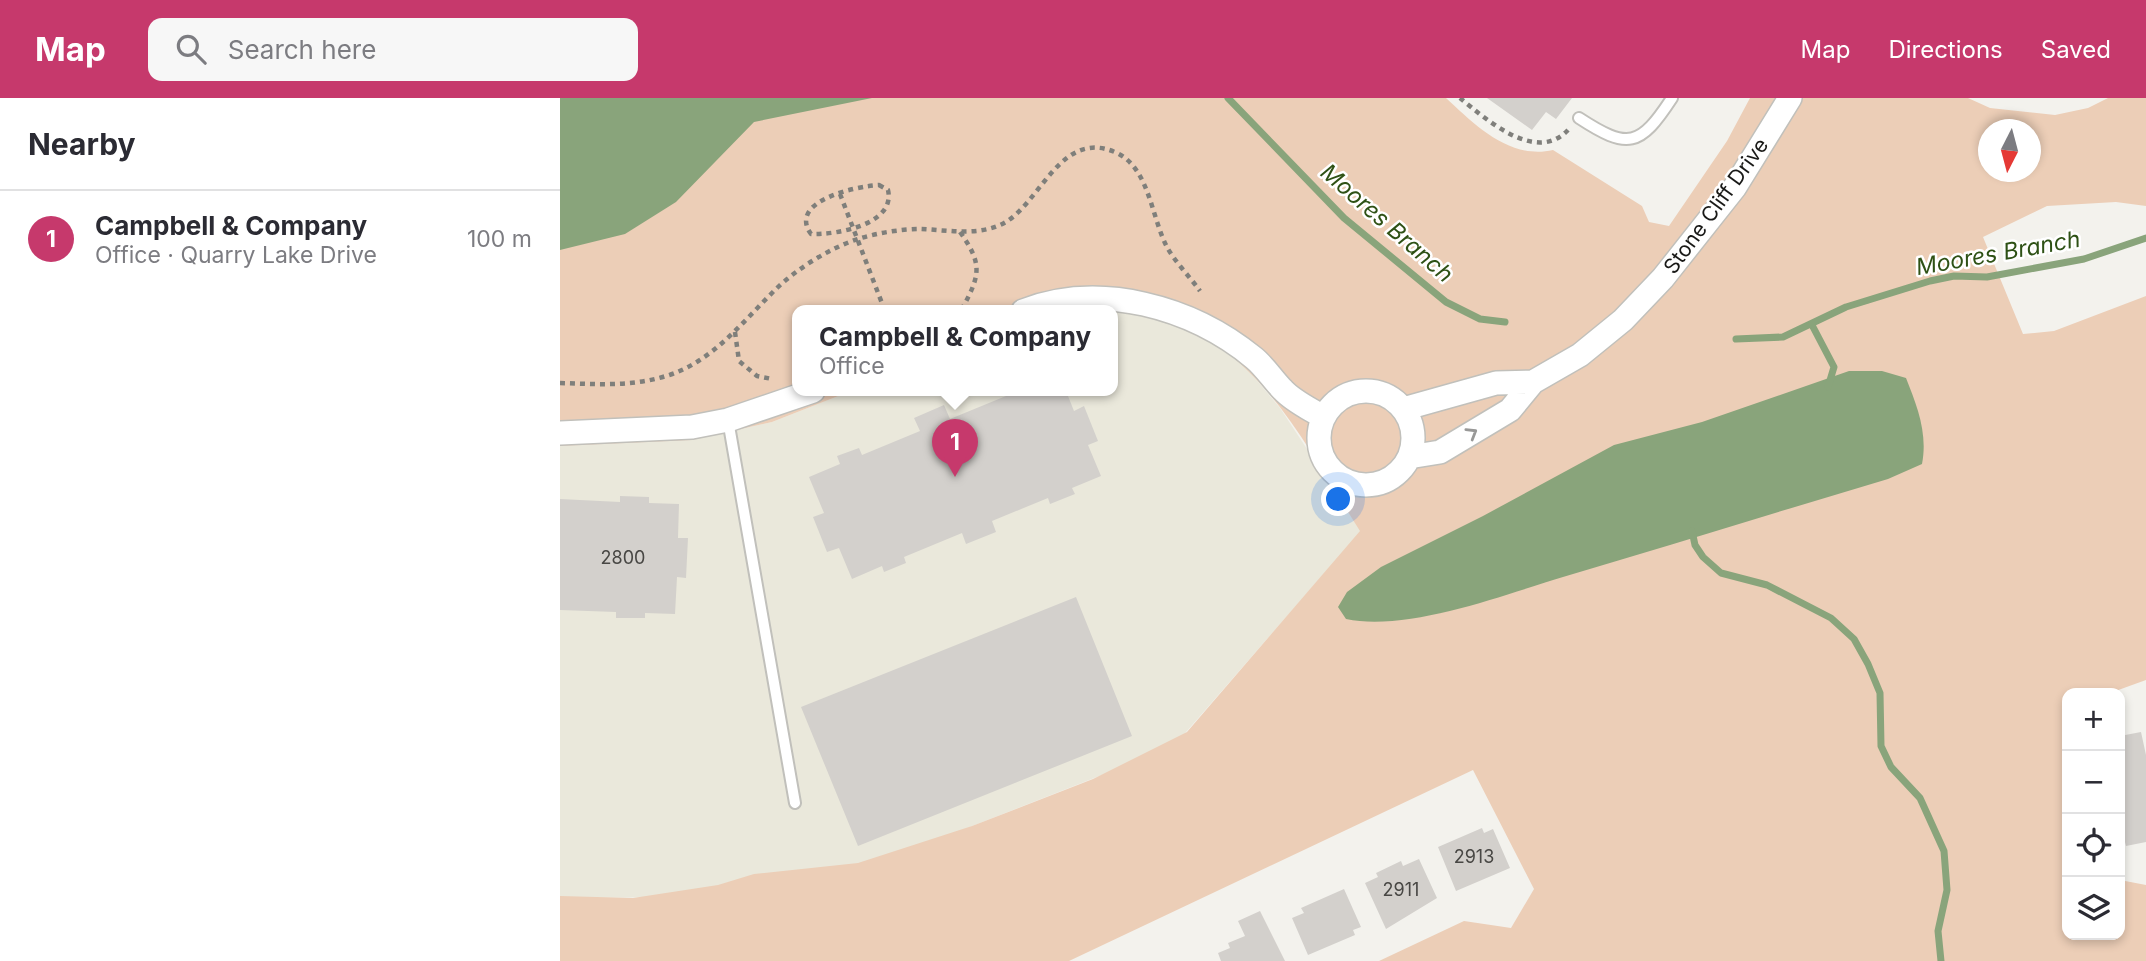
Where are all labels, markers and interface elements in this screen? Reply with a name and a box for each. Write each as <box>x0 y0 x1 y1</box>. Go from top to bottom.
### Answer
search box <box>148 18 638 81</box>
text: Map <box>35 29 106 69</box>
icon: search <box>172 30 210 68</box>
text: Search here <box>228 34 376 65</box>
text: Map <box>1801 35 1850 64</box>
text: Directions <box>1888 35 2003 64</box>
text: Saved <box>2041 35 2111 64</box>
north arrow <box>1978 119 2041 182</box>
text: Nearby <box>28 126 136 162</box>
street label: Stone Cliff Drive <box>1658 133 1773 278</box>
water label: Moores Branch <box>1315 158 1459 288</box>
text: Campbell & Company <box>95 210 367 241</box>
text: 1 <box>46 225 56 253</box>
text: 100 m <box>467 225 532 253</box>
water label: Moores Branch <box>1914 225 2082 281</box>
text: Office · Quarry Lake Drive <box>95 241 377 269</box>
popup <box>792 305 1118 396</box>
text: Campbell & Company <box>819 321 1091 352</box>
text: Office <box>819 352 885 380</box>
pin: 1 <box>932 419 978 477</box>
one-way arrow <box>1464 428 1477 441</box>
your location <box>1321 482 1355 516</box>
house number: 2800 <box>601 547 645 568</box>
map controls <box>2062 688 2125 940</box>
button: + <box>2062 688 2125 751</box>
button: − <box>2062 751 2125 814</box>
button: locate <box>2062 814 2125 877</box>
house number: 2913 <box>1454 846 1494 867</box>
button: layers <box>2062 877 2125 940</box>
house number: 2911 <box>1383 879 1419 900</box>

